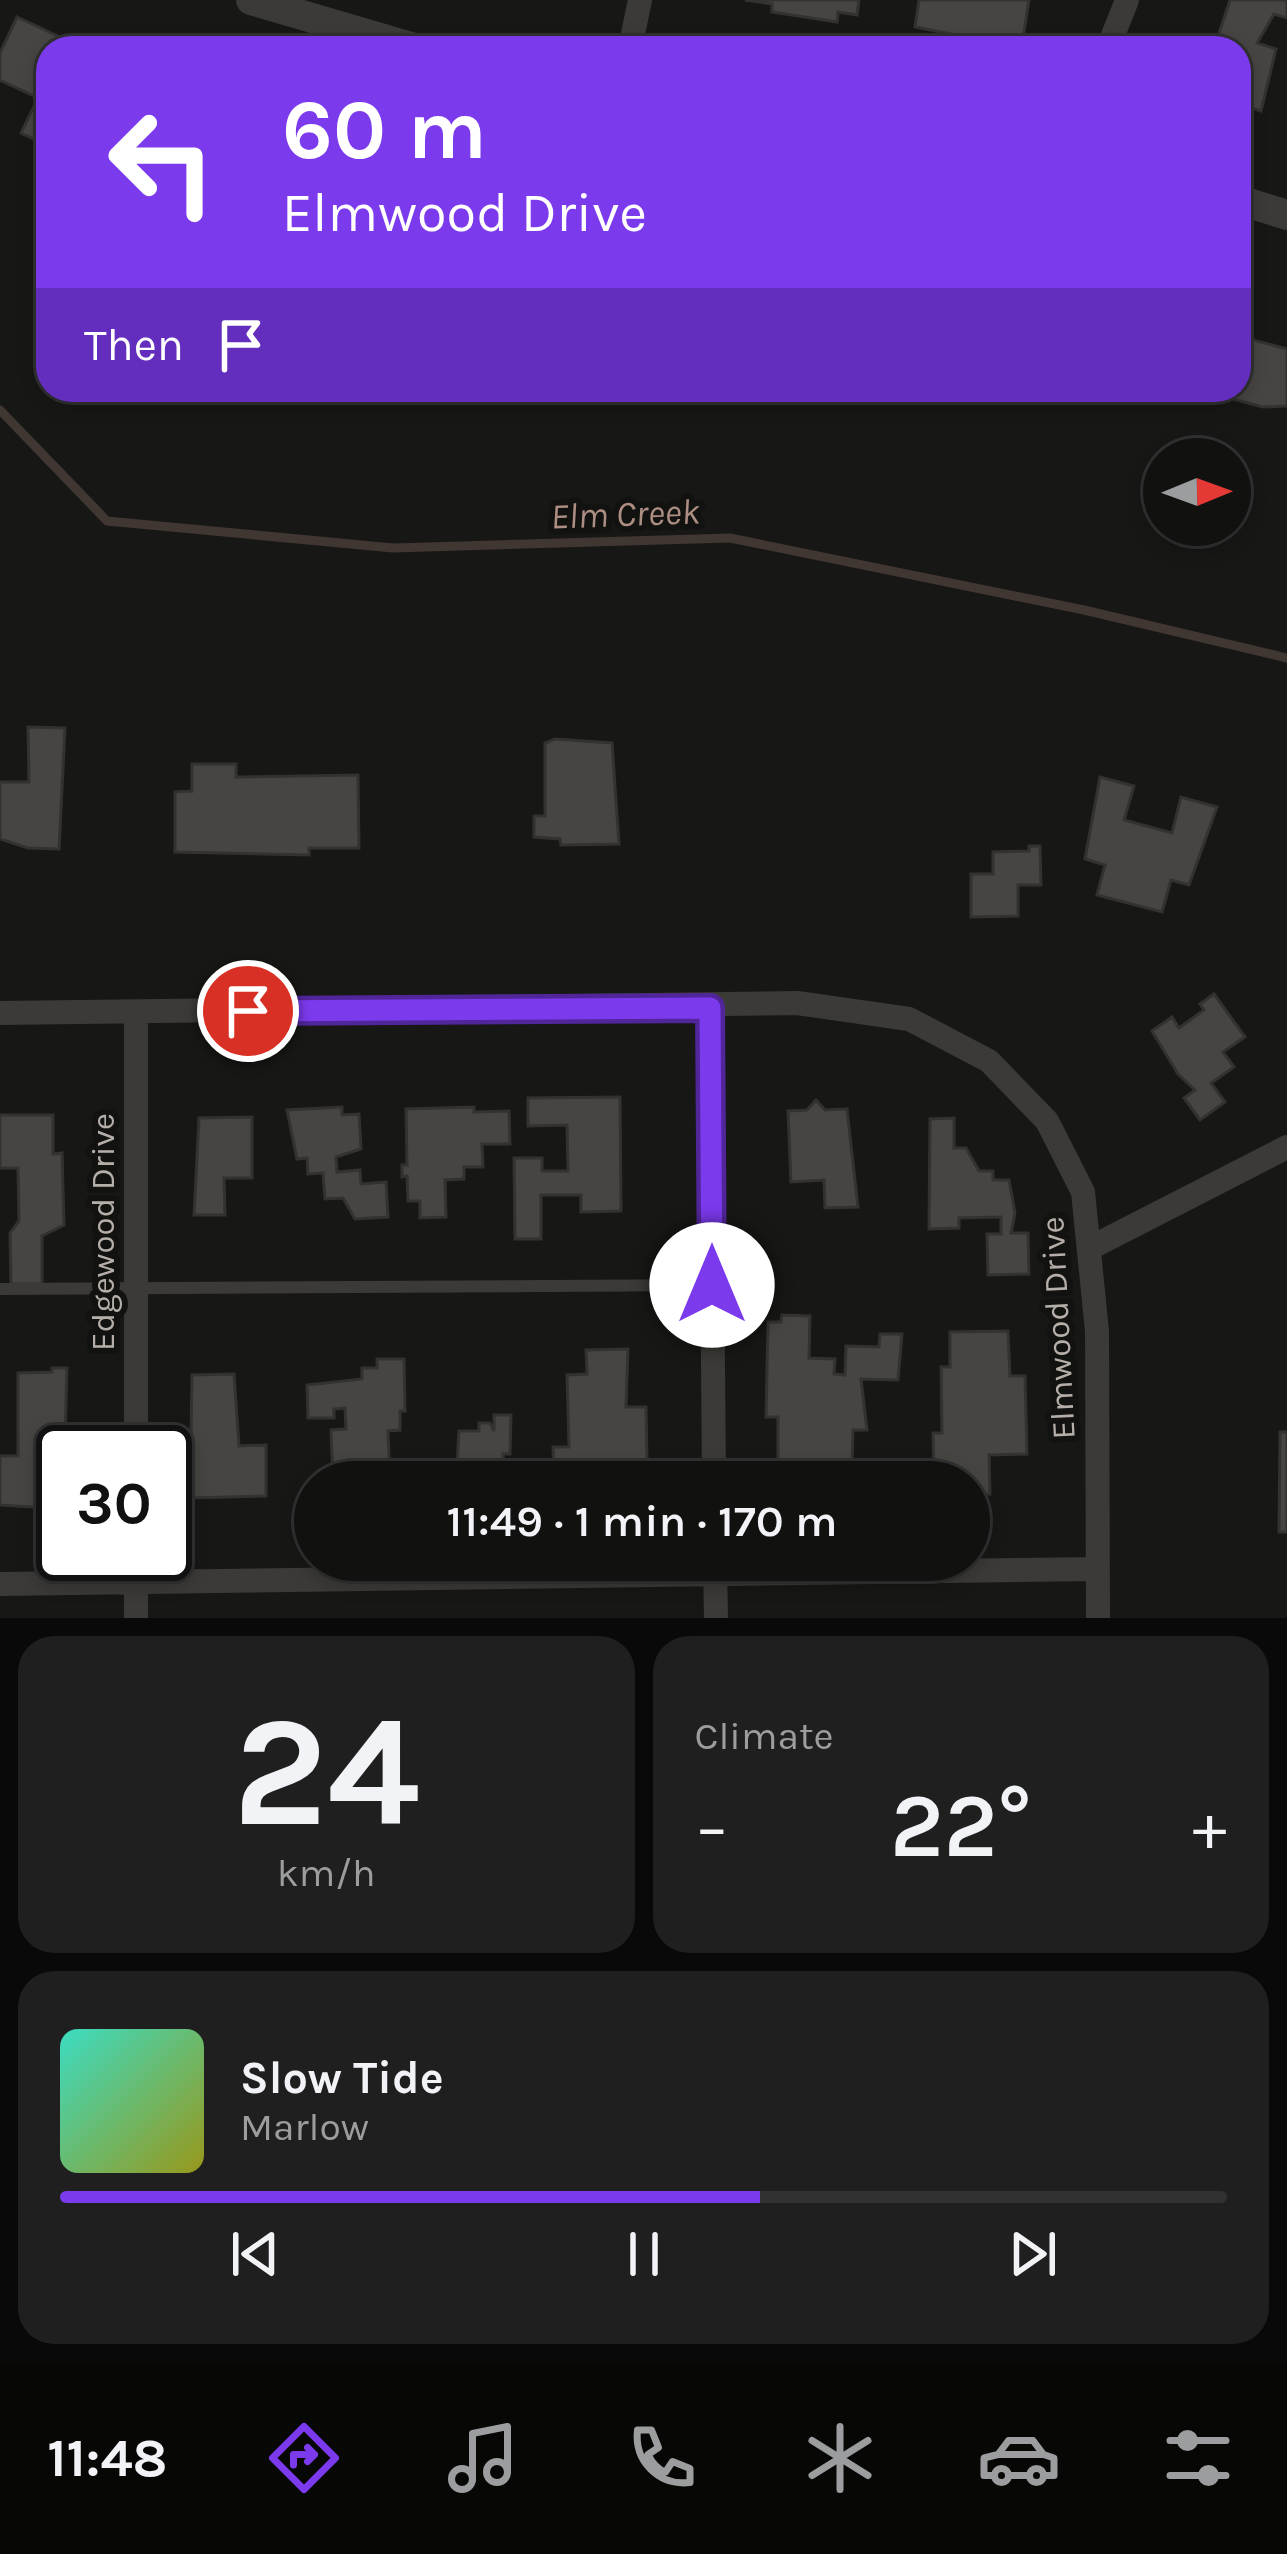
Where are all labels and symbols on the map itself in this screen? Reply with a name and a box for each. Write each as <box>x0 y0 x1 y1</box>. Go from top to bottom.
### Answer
north arrow <box>1143 438 1251 546</box>
water label: Elm Creek <box>550 490 701 538</box>
pin <box>197 960 299 1062</box>
street label: Edgewood Drive <box>84 1113 122 1351</box>
street label: Elmwood Drive <box>1033 1216 1083 1440</box>
position arrow <box>649 1222 775 1348</box>
speed limit sign: 30 <box>36 1425 192 1581</box>

